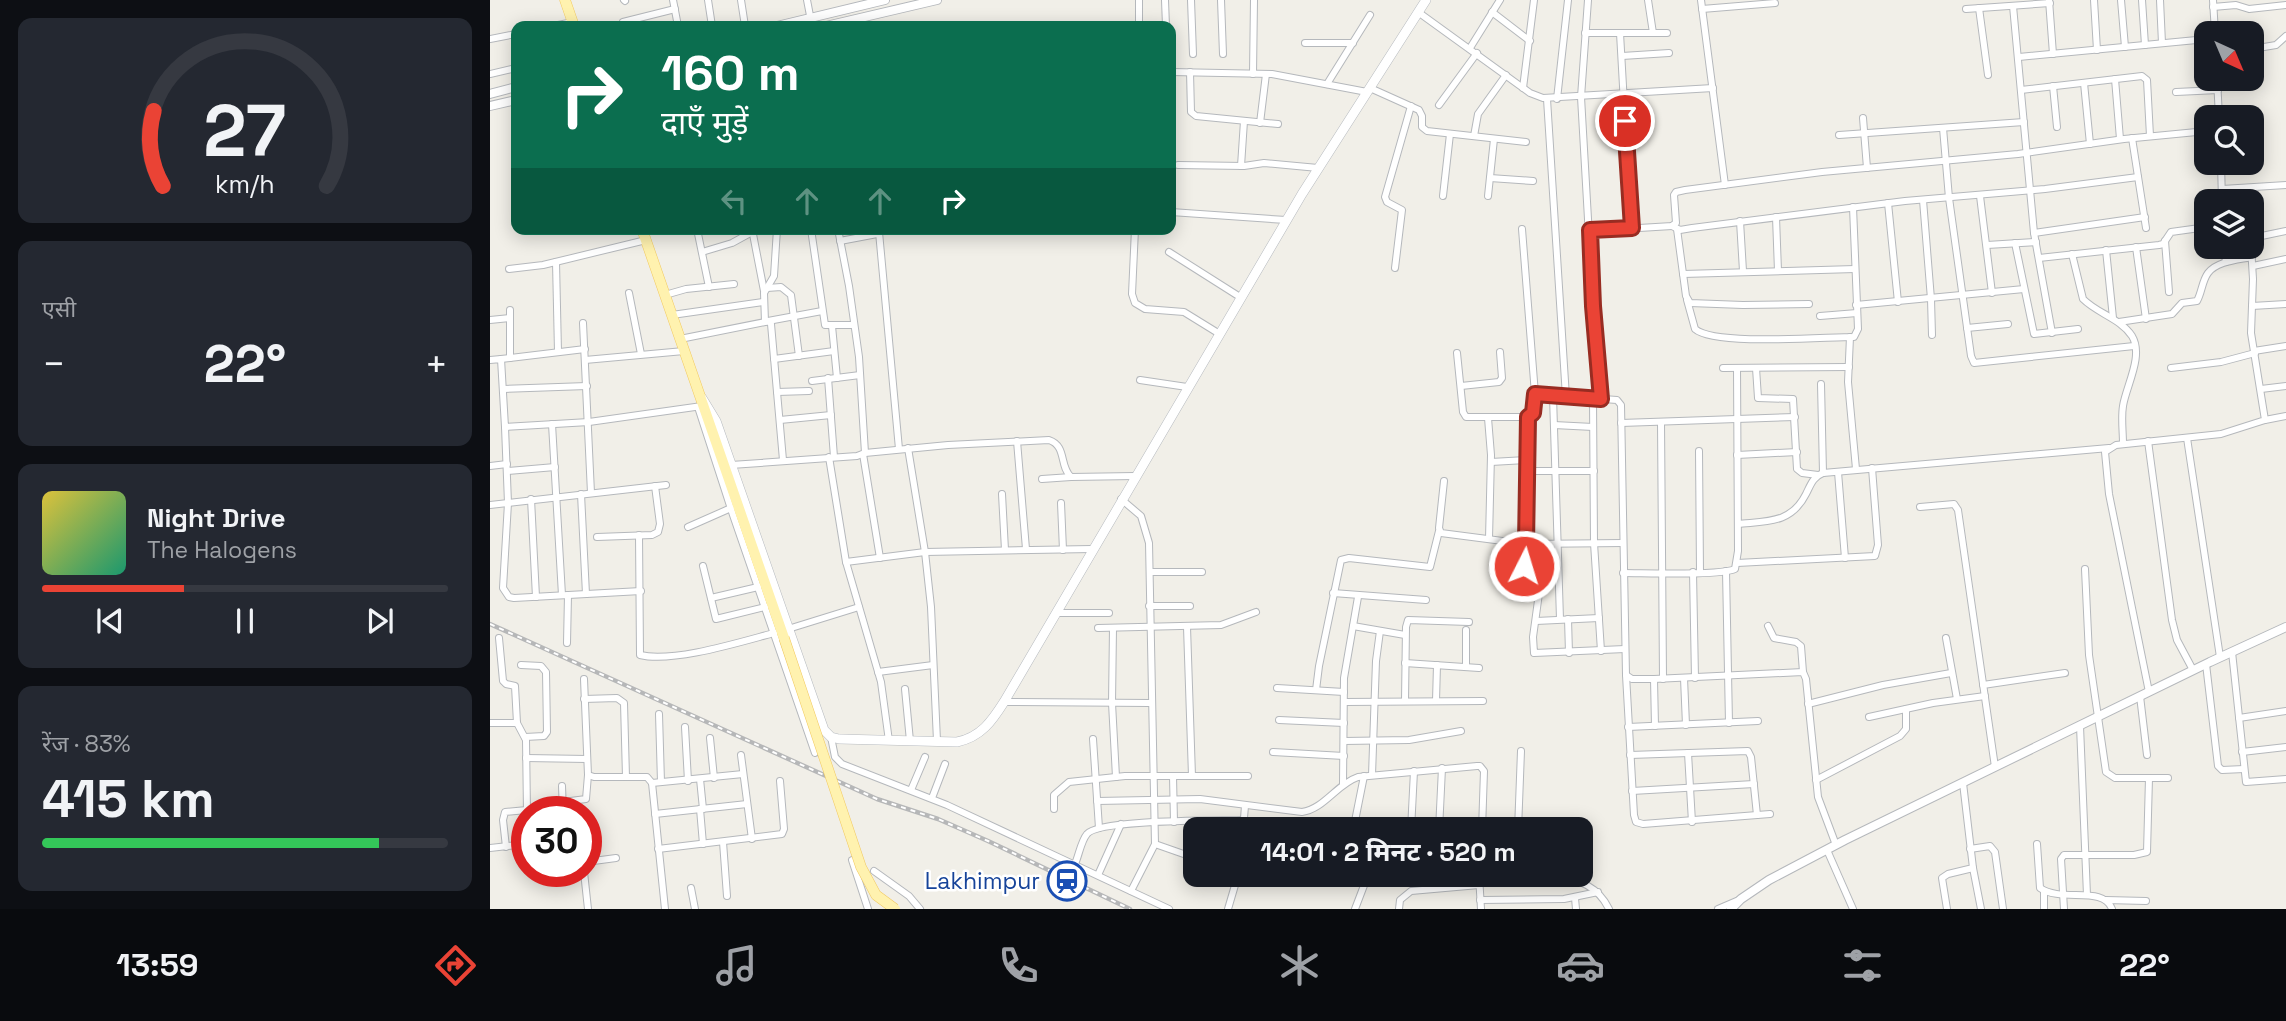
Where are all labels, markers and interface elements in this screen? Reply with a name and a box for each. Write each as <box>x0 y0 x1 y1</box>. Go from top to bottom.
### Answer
north arrow <box>2194 21 2264 91</box>
map controls <box>2194 21 2264 259</box>
text: 160 m <box>661 42 799 104</box>
icon: right <box>546 49 637 140</box>
text: 27 <box>204 85 286 178</box>
pin <box>1595 91 1655 151</box>
icon: arrive <box>1606 102 1644 140</box>
text: दाएँ मुड़ें <box>661 103 748 143</box>
button: search <box>2194 105 2264 175</box>
text: km/h <box>215 168 275 200</box>
icon: left <box>715 182 753 220</box>
icon: ahead <box>788 182 826 220</box>
icon: ahead <box>861 182 899 220</box>
icon: right <box>934 182 972 220</box>
button: layers <box>2194 189 2264 259</box>
text: एसी <box>42 294 76 324</box>
text: 22° <box>204 331 286 397</box>
text: − <box>42 340 66 388</box>
text: + <box>424 340 448 388</box>
text: Night Drive <box>147 501 285 535</box>
position arrow <box>1487 529 1561 603</box>
text: The Halogens <box>147 535 297 565</box>
icon: previous <box>91 602 129 640</box>
icon: pause <box>226 602 264 640</box>
icon: next <box>361 602 399 640</box>
text: रेंज · 83% <box>42 729 131 759</box>
text: 415 km <box>42 766 215 832</box>
speed limit sign: 30 <box>511 796 602 887</box>
text: 14:01 · 2 मिनट · 520 m <box>1260 835 1516 869</box>
station icon: Lakhimpur <box>1046 860 1088 902</box>
place label: Lakhimpur <box>925 866 1040 896</box>
icon: directions <box>431 941 480 990</box>
icon: music <box>712 941 761 990</box>
icon: phone <box>994 941 1043 990</box>
icon: climate <box>1275 941 1324 990</box>
icon: car <box>1556 941 1605 990</box>
icon: filters <box>1838 941 1887 990</box>
text: 13:59 <box>116 945 199 985</box>
text: 22° <box>2119 945 2170 985</box>

